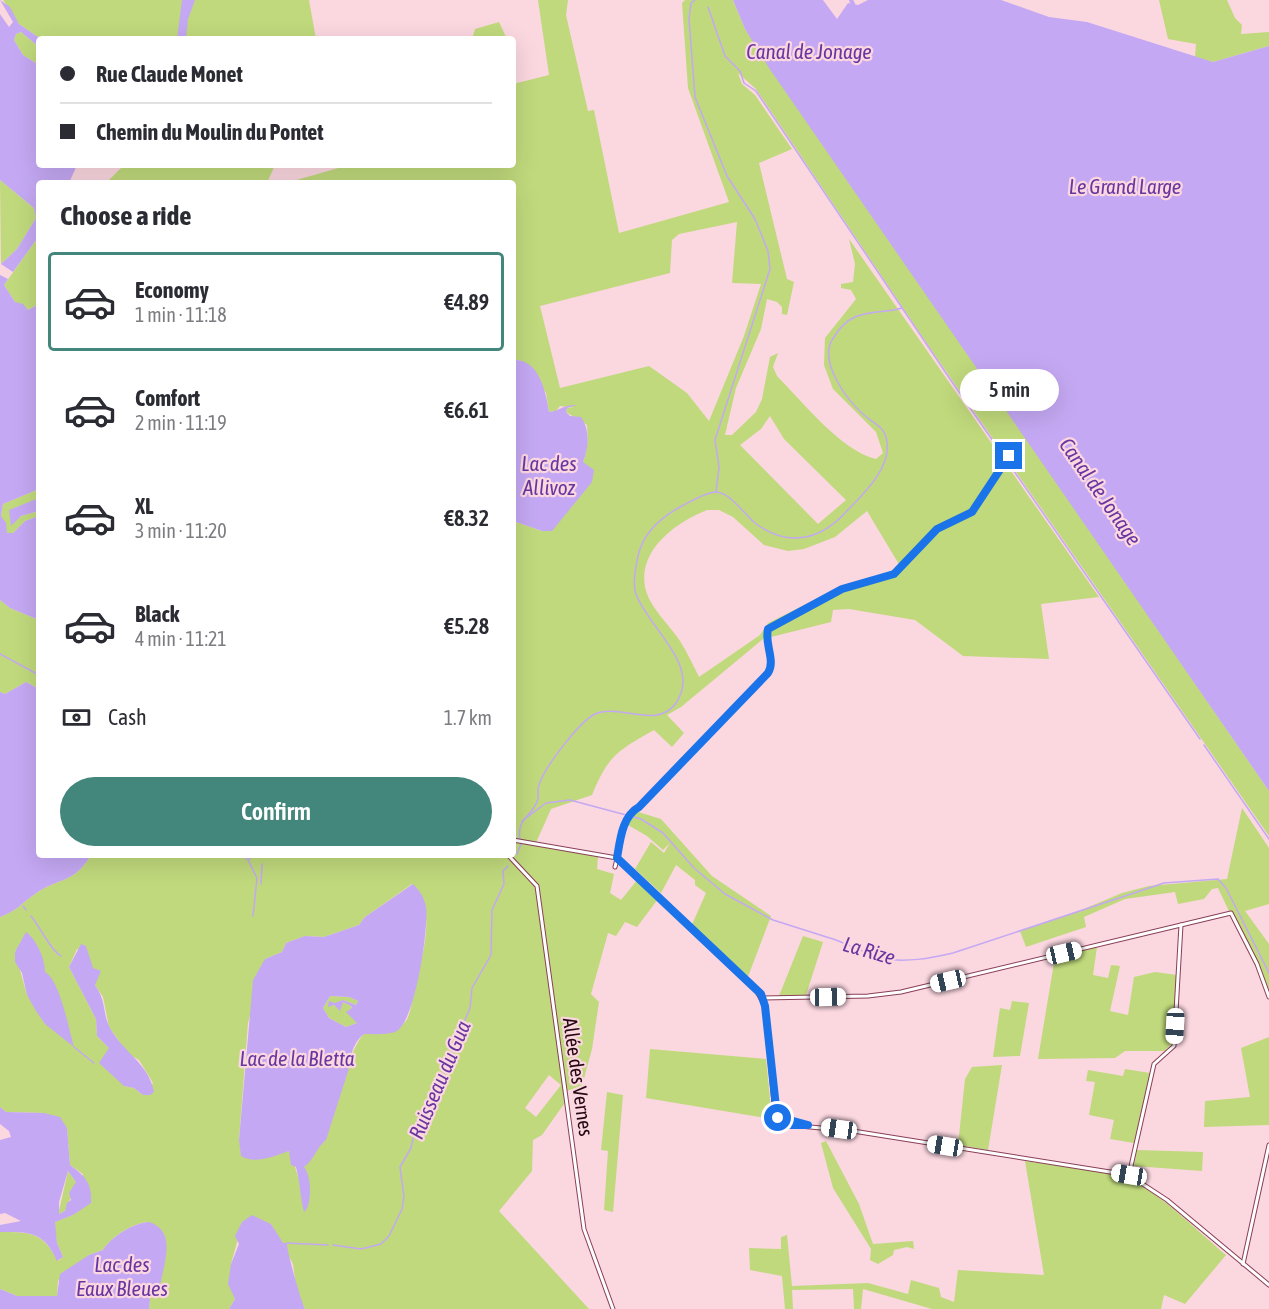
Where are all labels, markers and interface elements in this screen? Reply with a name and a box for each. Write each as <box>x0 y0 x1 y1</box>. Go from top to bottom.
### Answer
water label: Canal de Jonage <box>746 39 872 63</box>
text: Rue Claude Monet <box>96 61 243 87</box>
text: Chemin du Moulin du Pontet <box>96 119 324 145</box>
water label: Le Grand Large <box>1069 174 1181 198</box>
text: Choose a ride <box>60 200 192 231</box>
icon: car <box>63 275 117 329</box>
text: Economy <box>135 277 209 303</box>
text: €4.89 <box>444 289 489 315</box>
text: 1 min · 11:18 <box>135 303 227 326</box>
callout: 5 min <box>960 369 1058 411</box>
text: 5 min <box>989 378 1030 401</box>
icon: car <box>63 383 117 437</box>
text: Comfort <box>135 385 200 411</box>
text: €6.61 <box>444 397 489 423</box>
text: 2 min · 11:19 <box>135 411 227 434</box>
water label: Canal de Jonage <box>1055 433 1147 550</box>
route end <box>995 442 1022 469</box>
water label: Lac des Allivoz <box>521 451 577 499</box>
icon: car <box>63 491 117 545</box>
text: XL <box>135 493 153 519</box>
text: €8.32 <box>444 505 489 531</box>
text: 3 min · 11:20 <box>135 519 227 542</box>
icon: car <box>63 599 117 653</box>
text: Black <box>135 601 179 627</box>
text: €5.28 <box>444 613 489 639</box>
text: 4 min · 11:21 <box>135 627 227 650</box>
icon: cash <box>60 701 93 734</box>
text: Cash <box>108 704 147 730</box>
text: 1.7 km <box>444 706 492 729</box>
button: Confirm <box>60 777 492 846</box>
water label: La Rize <box>841 931 898 969</box>
car <box>1044 940 1084 966</box>
car <box>928 968 968 994</box>
car <box>810 988 846 1006</box>
car <box>1165 1008 1185 1044</box>
street label: Allée des Vernes <box>559 1016 598 1138</box>
water label: Ruisseau du Gua <box>403 1017 475 1142</box>
water label: Lac de la Bletta <box>239 1046 355 1070</box>
route start <box>764 1104 791 1131</box>
car <box>820 1118 858 1140</box>
car <box>926 1134 964 1158</box>
car <box>1110 1163 1148 1187</box>
water label: Lac des Eaux Bleues <box>76 1252 168 1300</box>

